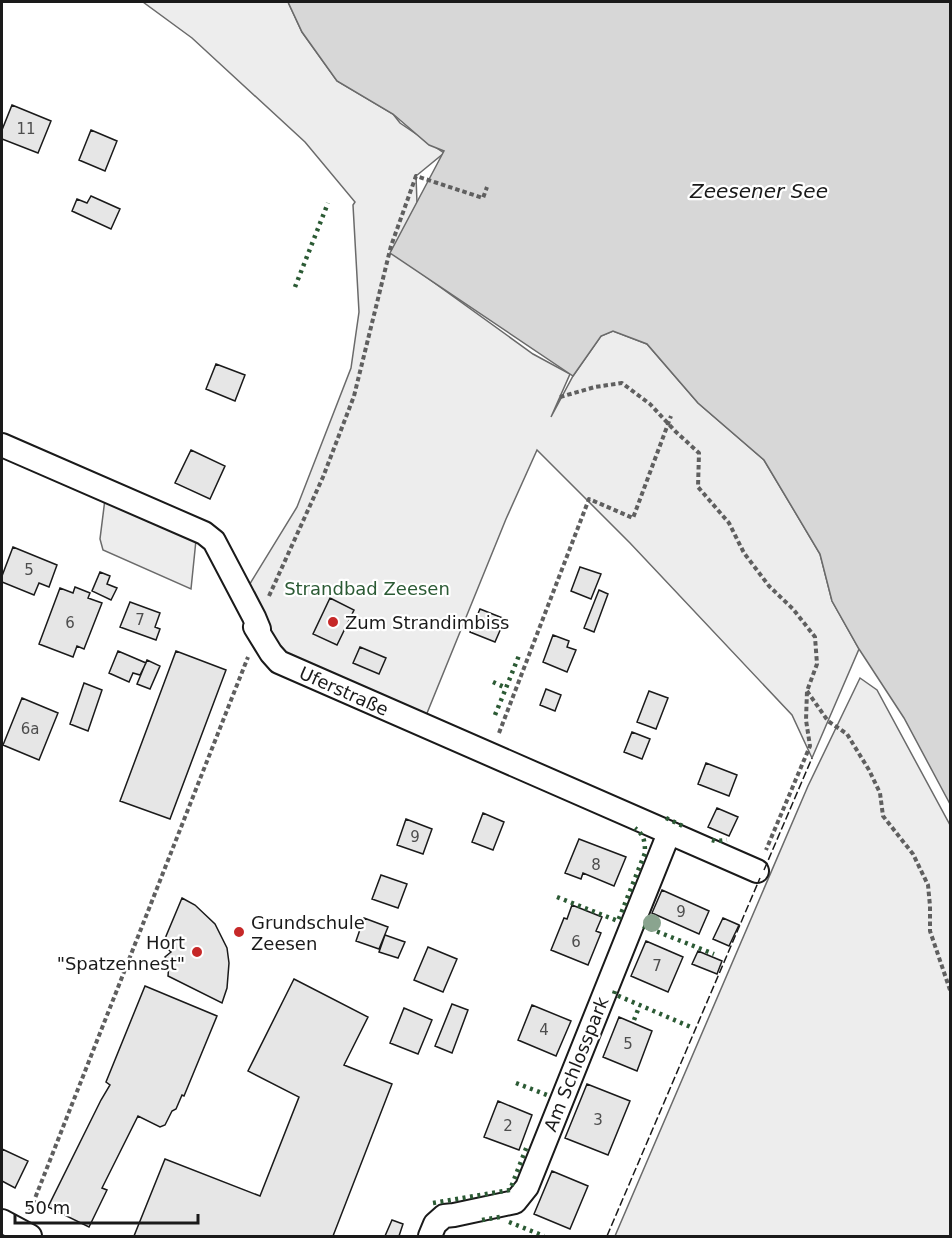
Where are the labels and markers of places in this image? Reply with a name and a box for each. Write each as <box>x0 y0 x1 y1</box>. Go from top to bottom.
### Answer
place label: Zum Strandimbiss <box>345 612 509 633</box>
marker: Zum Strandimbiss <box>326 615 340 629</box>
place label: Grundschule Zeesen <box>251 912 365 954</box>
marker: Grundschule Zeesen <box>232 925 246 939</box>
place label: Hort "Spatzennest" <box>57 932 185 974</box>
marker: Hort "Spatzennest" <box>190 945 204 959</box>

